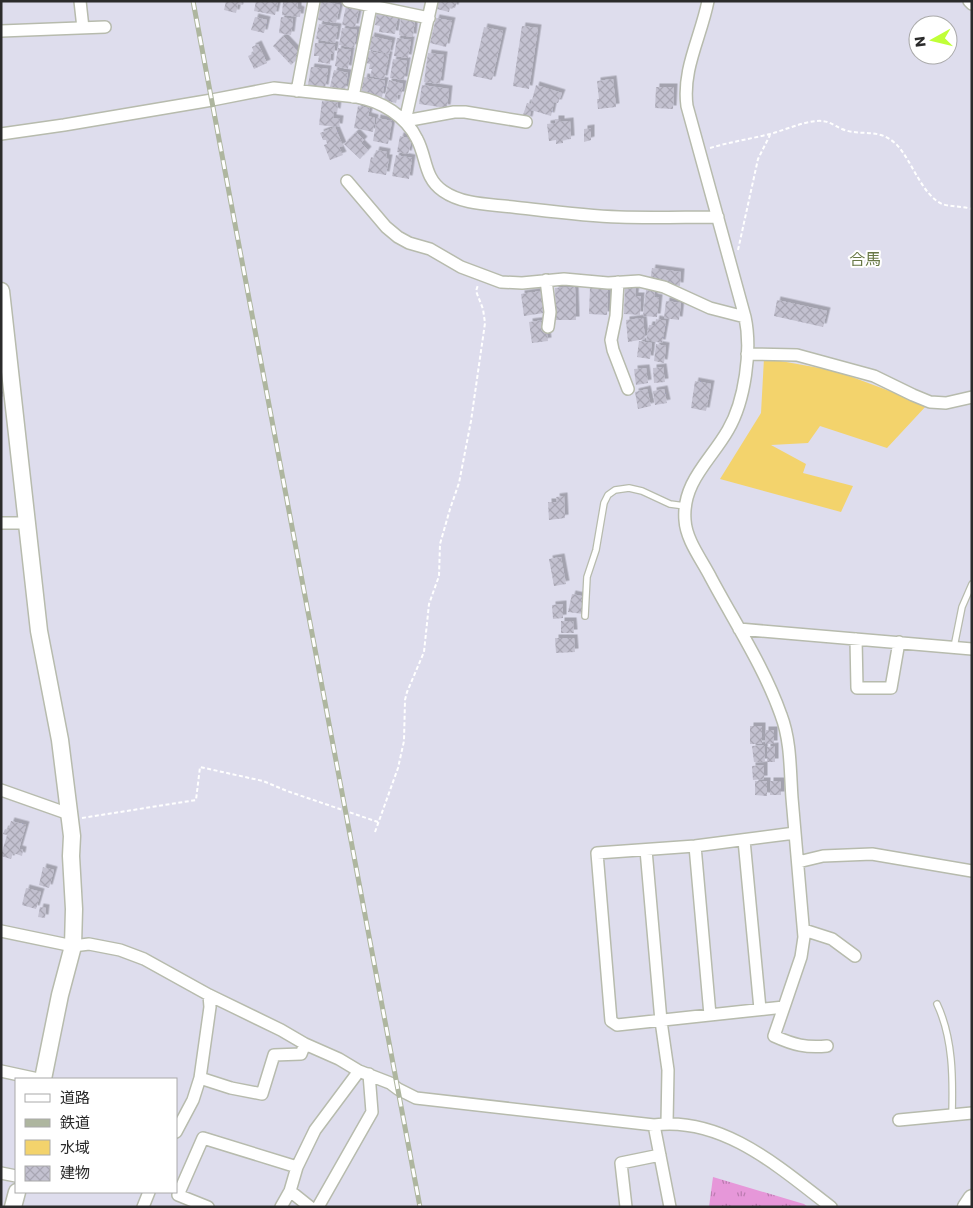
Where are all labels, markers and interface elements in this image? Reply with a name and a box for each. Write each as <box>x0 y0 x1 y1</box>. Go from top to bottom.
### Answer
north arrow <box>908 15 958 65</box>
text: N <box>909 35 931 48</box>
district label: 合馬 <box>849 248 881 271</box>
legend <box>15 1078 178 1193</box>
text: 道路 <box>60 1087 90 1108</box>
text: 鉄道 <box>60 1112 90 1133</box>
text: 水域 <box>60 1137 90 1158</box>
text: 建物 <box>60 1162 90 1183</box>

